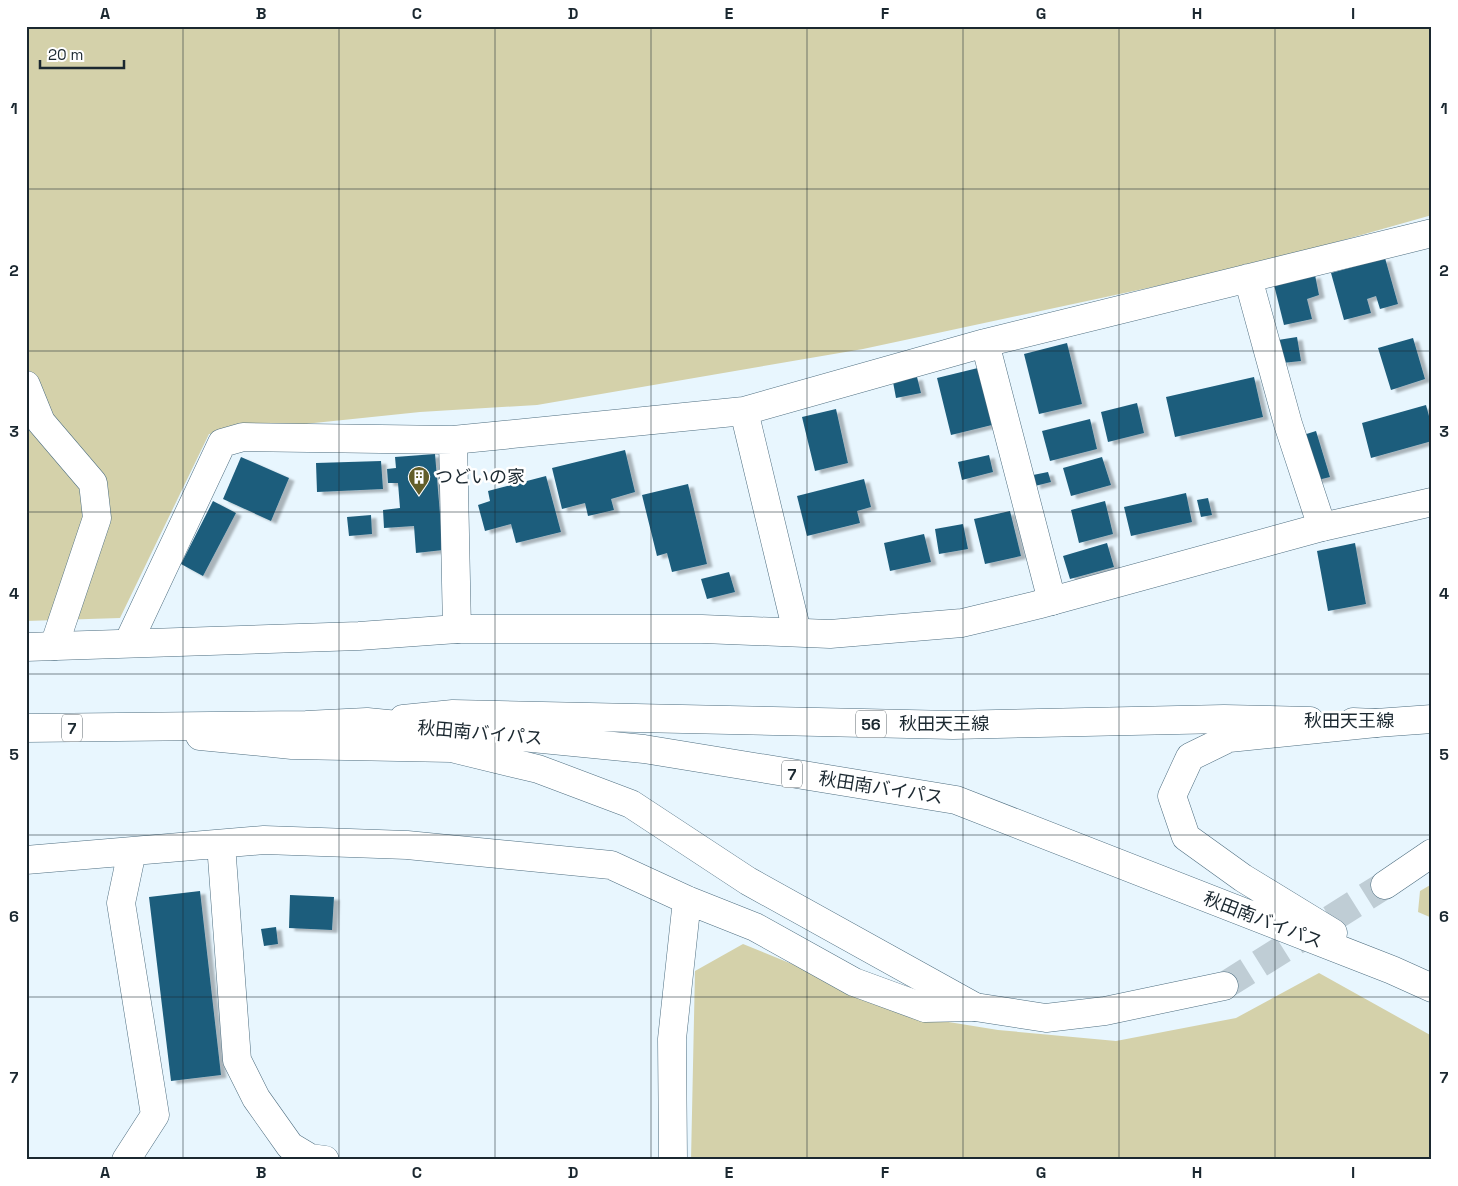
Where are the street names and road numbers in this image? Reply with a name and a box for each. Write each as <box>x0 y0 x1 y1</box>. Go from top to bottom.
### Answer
street label: 秋田天王線 <box>1304 709 1394 732</box>
road number: 56 <box>856 711 886 738</box>
street label: 秋田天王線 <box>899 712 989 735</box>
road number: 7 <box>62 714 82 741</box>
street label: 秋田南バイパス <box>416 716 544 749</box>
road number: 7 <box>782 761 802 788</box>
street label: 秋田南バイパス <box>817 766 945 809</box>
street label: 秋田南バイパス <box>1200 886 1326 953</box>

